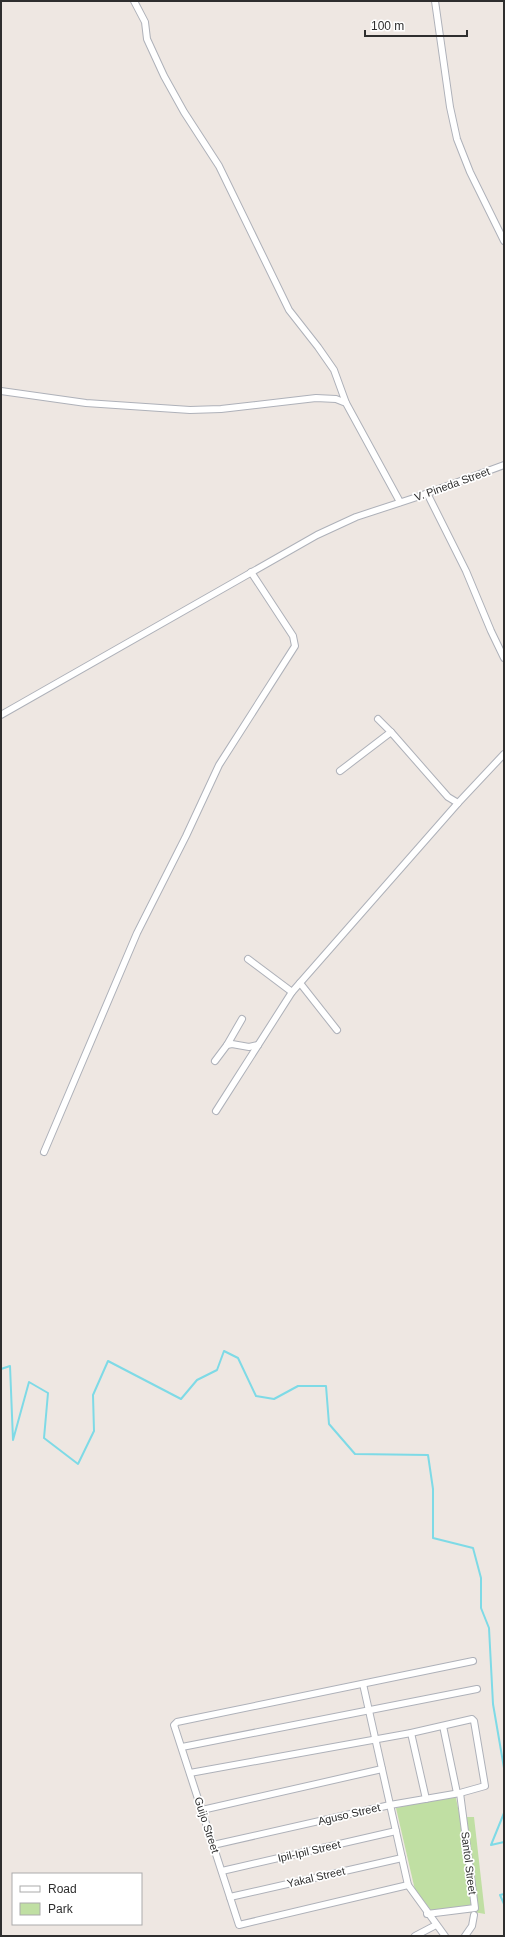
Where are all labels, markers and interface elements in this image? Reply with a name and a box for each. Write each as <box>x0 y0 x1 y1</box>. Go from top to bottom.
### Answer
scale bar <box>365 12 467 38</box>
text: 100 m <box>371 19 404 33</box>
street label: V. Pineda Street <box>413 465 491 503</box>
street label: Guijo Street <box>192 1796 222 1854</box>
street label: Aguso Street <box>317 1801 381 1827</box>
street label: Santol Street <box>459 1831 479 1895</box>
street label: Ipil-Ipil Street <box>276 1838 342 1864</box>
street label: Yakal Street <box>286 1865 346 1889</box>
legend <box>12 1873 142 1925</box>
text: Road <box>48 1882 77 1896</box>
text: Park <box>48 1902 74 1916</box>

